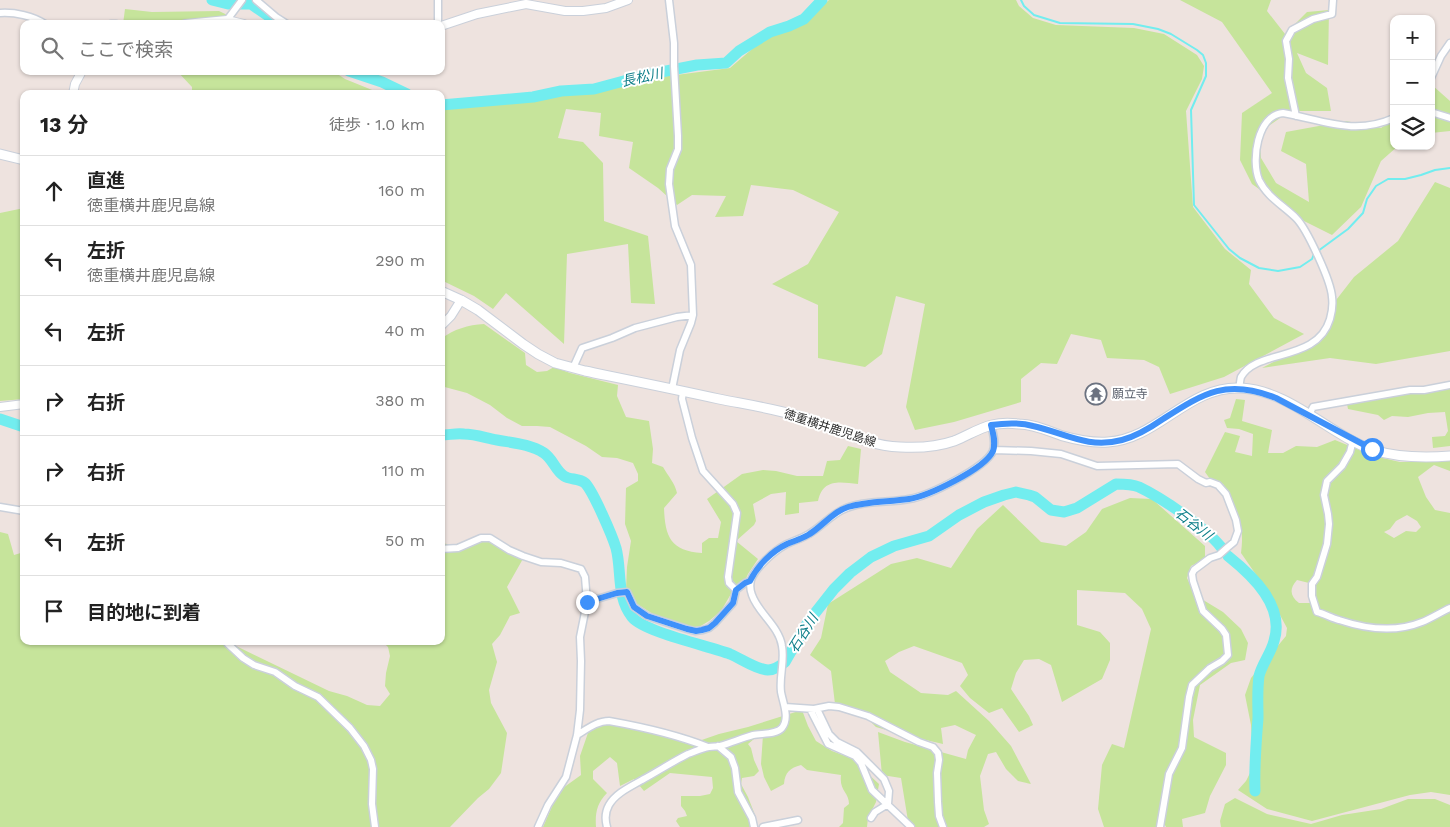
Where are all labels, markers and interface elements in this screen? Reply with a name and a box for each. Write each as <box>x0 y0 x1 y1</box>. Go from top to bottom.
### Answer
map controls <box>1390 15 1435 150</box>
button: + <box>1390 15 1435 60</box>
search box <box>20 20 445 75</box>
icon: search <box>38 34 66 62</box>
text: ここで検索 <box>78 38 173 61</box>
button: − <box>1390 60 1435 105</box>
water label: 長松川 <box>620 64 666 89</box>
button: layers <box>1390 105 1435 150</box>
text: 13 分 <box>40 112 89 137</box>
text: 徒歩 · 1.0 km <box>329 115 425 134</box>
text: 直進 <box>87 169 125 192</box>
icon: ahead <box>40 177 68 205</box>
text: 160 m <box>378 181 425 200</box>
text: 徳重横井鹿児島線 <box>87 196 215 215</box>
text: 左折 <box>87 239 125 262</box>
icon: left <box>40 247 68 275</box>
text: 290 m <box>375 251 425 270</box>
text: 徳重横井鹿児島線 <box>87 266 215 285</box>
icon: left <box>40 317 68 345</box>
text: 左折 <box>87 321 125 344</box>
text: 40 m <box>385 321 425 340</box>
temple icon: 願立寺 <box>1084 382 1108 406</box>
icon: right <box>40 387 68 415</box>
place label: 願立寺 <box>1112 387 1148 401</box>
text: 右折 <box>87 391 125 414</box>
text: 380 m <box>375 391 425 410</box>
street label: 徳重横井鹿児島線 <box>782 407 878 449</box>
route start <box>1361 438 1384 461</box>
icon: right <box>40 457 68 485</box>
text: 右折 <box>87 461 125 484</box>
text: 110 m <box>382 461 425 480</box>
water label: 石谷川 <box>1173 505 1217 544</box>
icon: left <box>40 527 68 555</box>
text: 左折 <box>87 531 125 554</box>
text: 50 m <box>385 531 425 550</box>
route end <box>576 591 599 614</box>
icon: arrive <box>40 597 68 625</box>
text: 目的地に到着 <box>87 601 201 624</box>
water label: 石谷川 <box>785 609 822 655</box>

